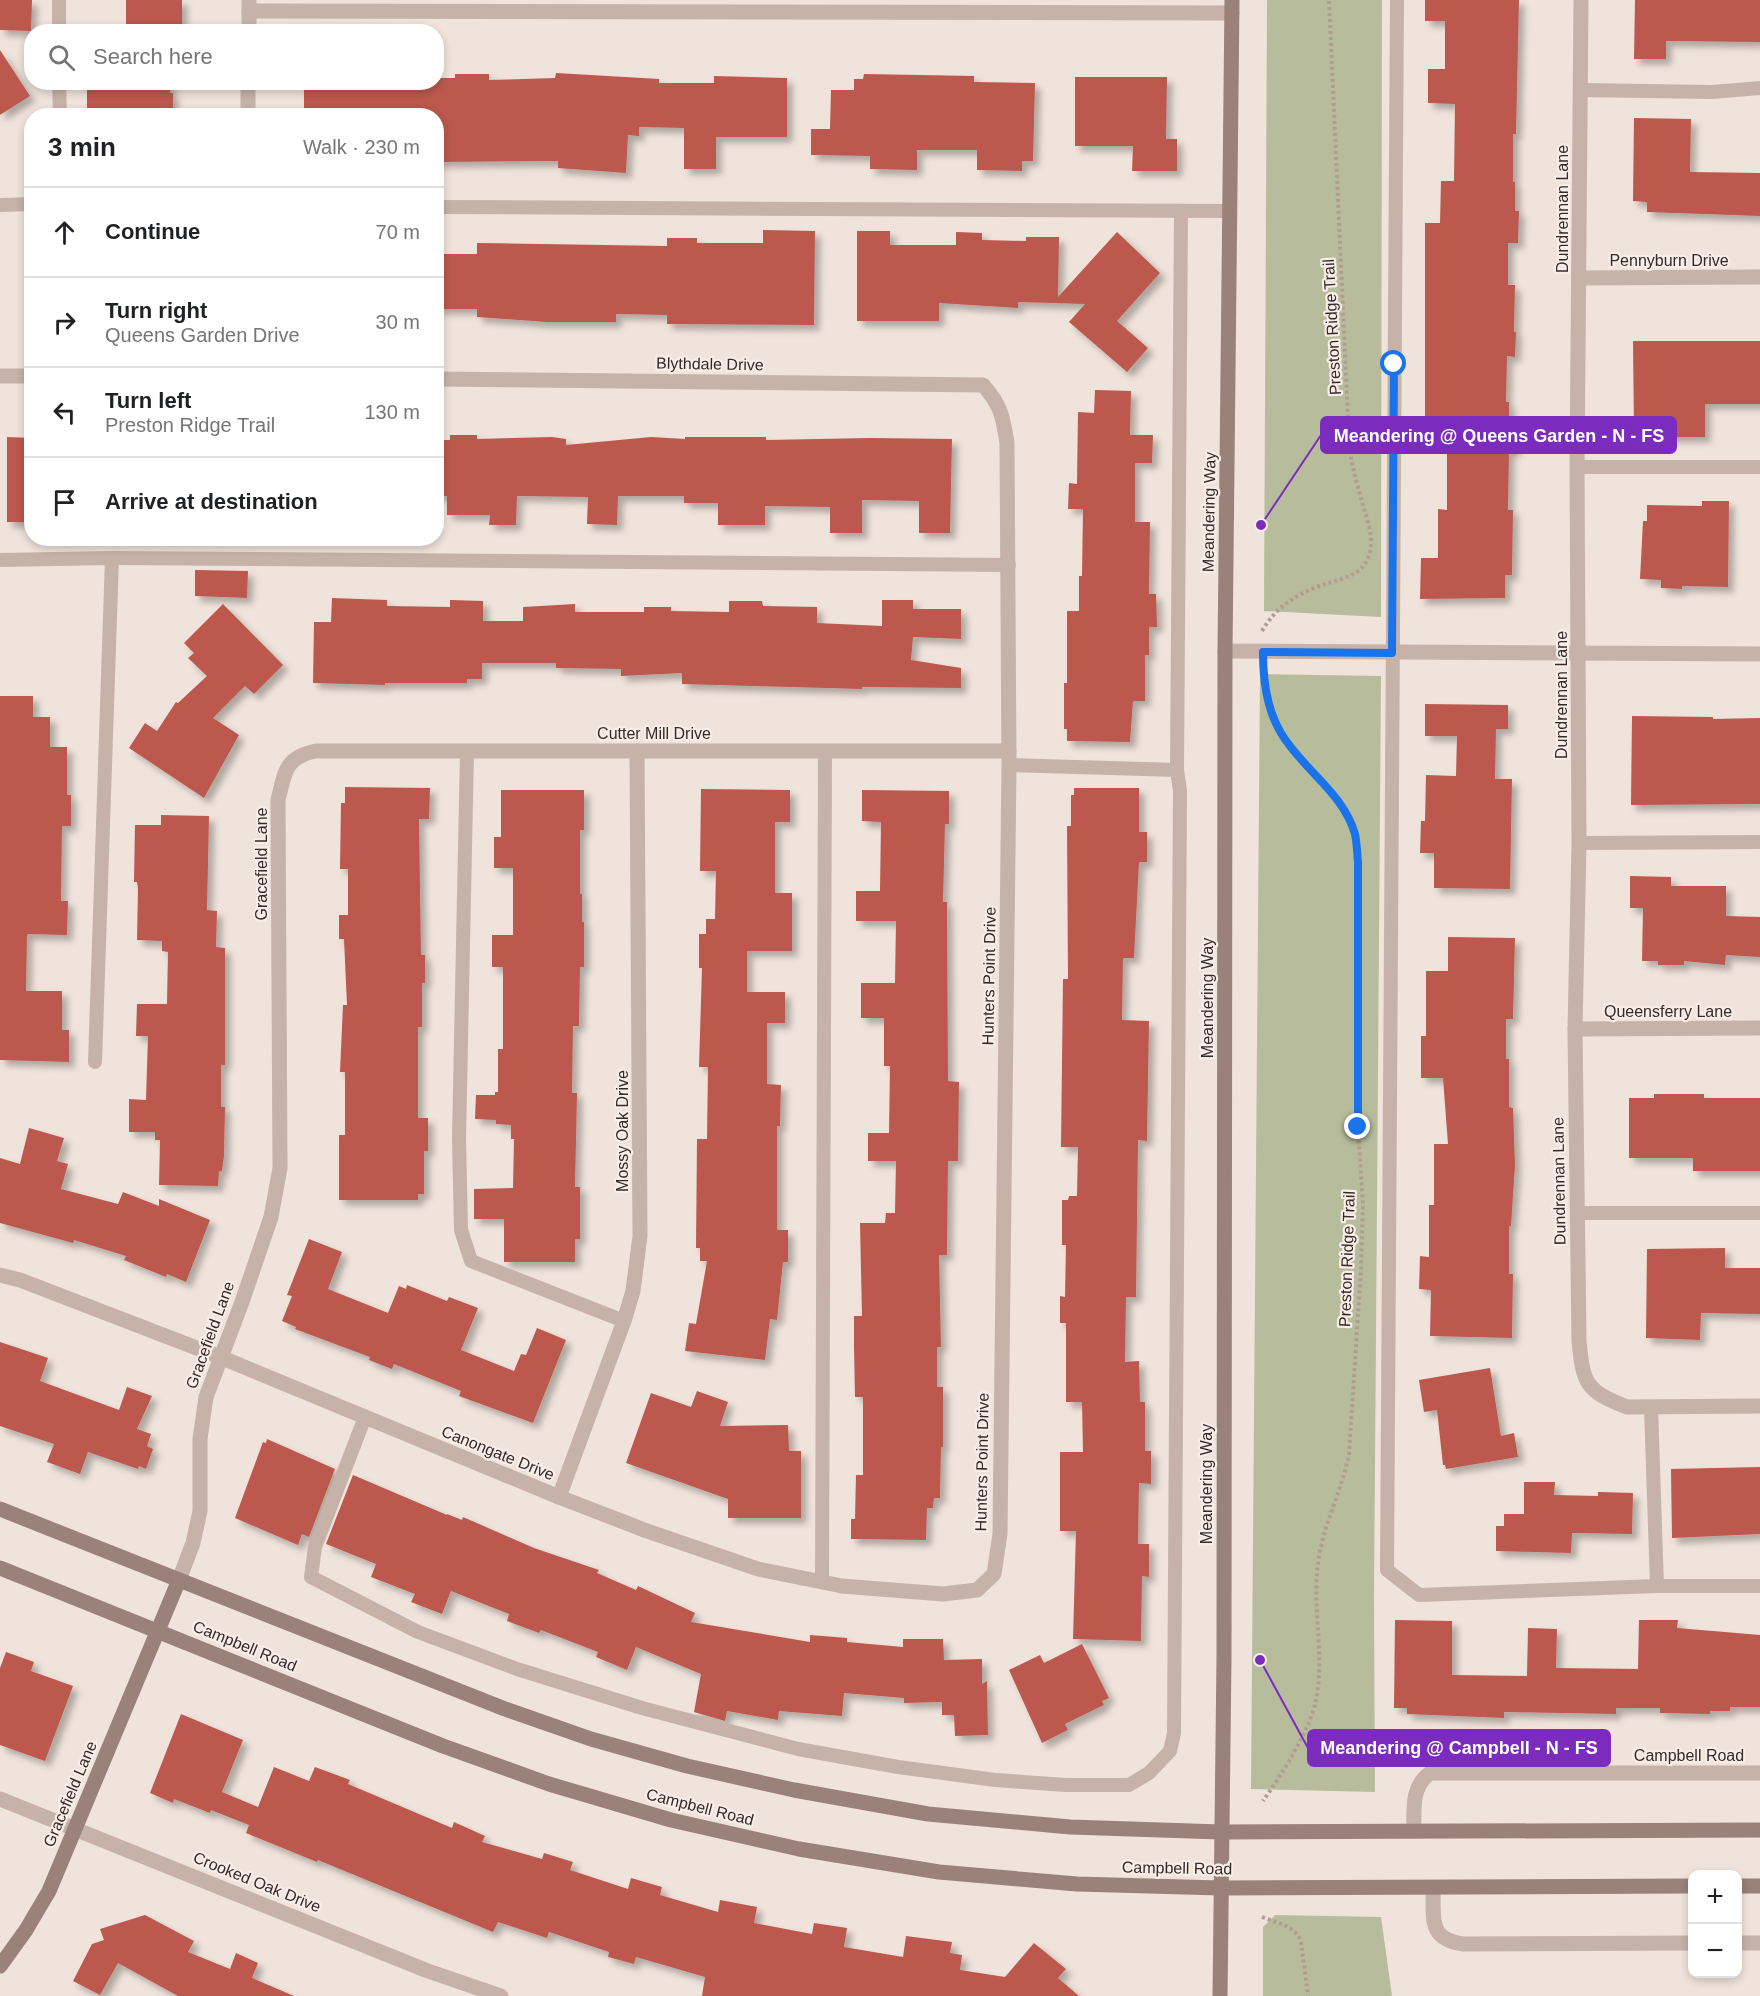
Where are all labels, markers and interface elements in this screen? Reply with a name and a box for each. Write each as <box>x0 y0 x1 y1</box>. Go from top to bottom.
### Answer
search box <box>24 24 444 90</box>
icon: search <box>45 41 78 74</box>
text: Search here <box>93 44 213 69</box>
text: 3 min <box>48 132 116 162</box>
text: Walk · 230 m <box>303 136 420 158</box>
street label: Dundrennan Lane <box>1554 145 1571 273</box>
icon: ahead <box>48 216 81 249</box>
text: Continue <box>105 219 200 244</box>
text: 70 m <box>376 221 420 243</box>
street label: Pennyburn Drive <box>1609 252 1729 269</box>
street label: Preston Ridge Trail <box>1320 259 1344 395</box>
text: Turn right <box>105 298 207 323</box>
icon: right <box>48 306 81 339</box>
text: 30 m <box>376 311 420 333</box>
text: Queens Garden Drive <box>105 324 300 346</box>
route start <box>1380 350 1406 376</box>
street label: Blythdale Drive <box>656 355 764 373</box>
text: Turn left <box>105 388 191 413</box>
icon: left <box>48 396 81 429</box>
text: 130 m <box>364 401 420 423</box>
text: Preston Ridge Trail <box>105 414 275 436</box>
callout: Meandering @ Queens Garden - N - FS <box>1321 417 1676 453</box>
text: Meandering @ Queens Garden - N - FS <box>1334 426 1664 446</box>
street label: Meandering Way <box>1199 452 1219 572</box>
icon: arrive <box>48 486 81 519</box>
text: Arrive at destination <box>105 489 318 514</box>
street label: Dundrennan Lane <box>1553 631 1570 759</box>
street label: Cutter Mill Drive <box>597 725 711 742</box>
street label: Gracefield Lane <box>253 807 270 920</box>
street label: Hunters Point Drive <box>979 906 999 1045</box>
street label: Meandering Way <box>1199 938 1216 1058</box>
street label: Queensferry Lane <box>1604 1003 1732 1020</box>
street label: Mossy Oak Drive <box>614 1070 631 1192</box>
route end <box>1344 1113 1370 1139</box>
street label: Dundrennan Lane <box>1549 1117 1569 1245</box>
street label: Preston Ridge Trail <box>1336 1191 1358 1327</box>
street label: Gracefield Lane <box>183 1279 237 1391</box>
street label: Hunters Point Drive <box>972 1392 992 1531</box>
street label: Canongate Drive <box>439 1423 557 1483</box>
street label: Meandering Way <box>1198 1424 1215 1544</box>
street label: Campbell Road <box>191 1617 299 1675</box>
callout: Meandering @ Campbell - N - FS <box>1308 1730 1610 1766</box>
text: Meandering @ Campbell - N - FS <box>1320 1738 1598 1758</box>
street label: Gracefield Lane <box>40 1739 100 1849</box>
street label: Campbell Road <box>1634 1747 1744 1764</box>
street label: Campbell Road <box>644 1785 756 1829</box>
street label: Crooked Oak Drive <box>191 1849 323 1915</box>
street label: Campbell Road <box>1122 1859 1232 1877</box>
map controls <box>1688 1870 1742 1978</box>
button: + <box>1688 1870 1742 1924</box>
button: − <box>1688 1924 1742 1978</box>

